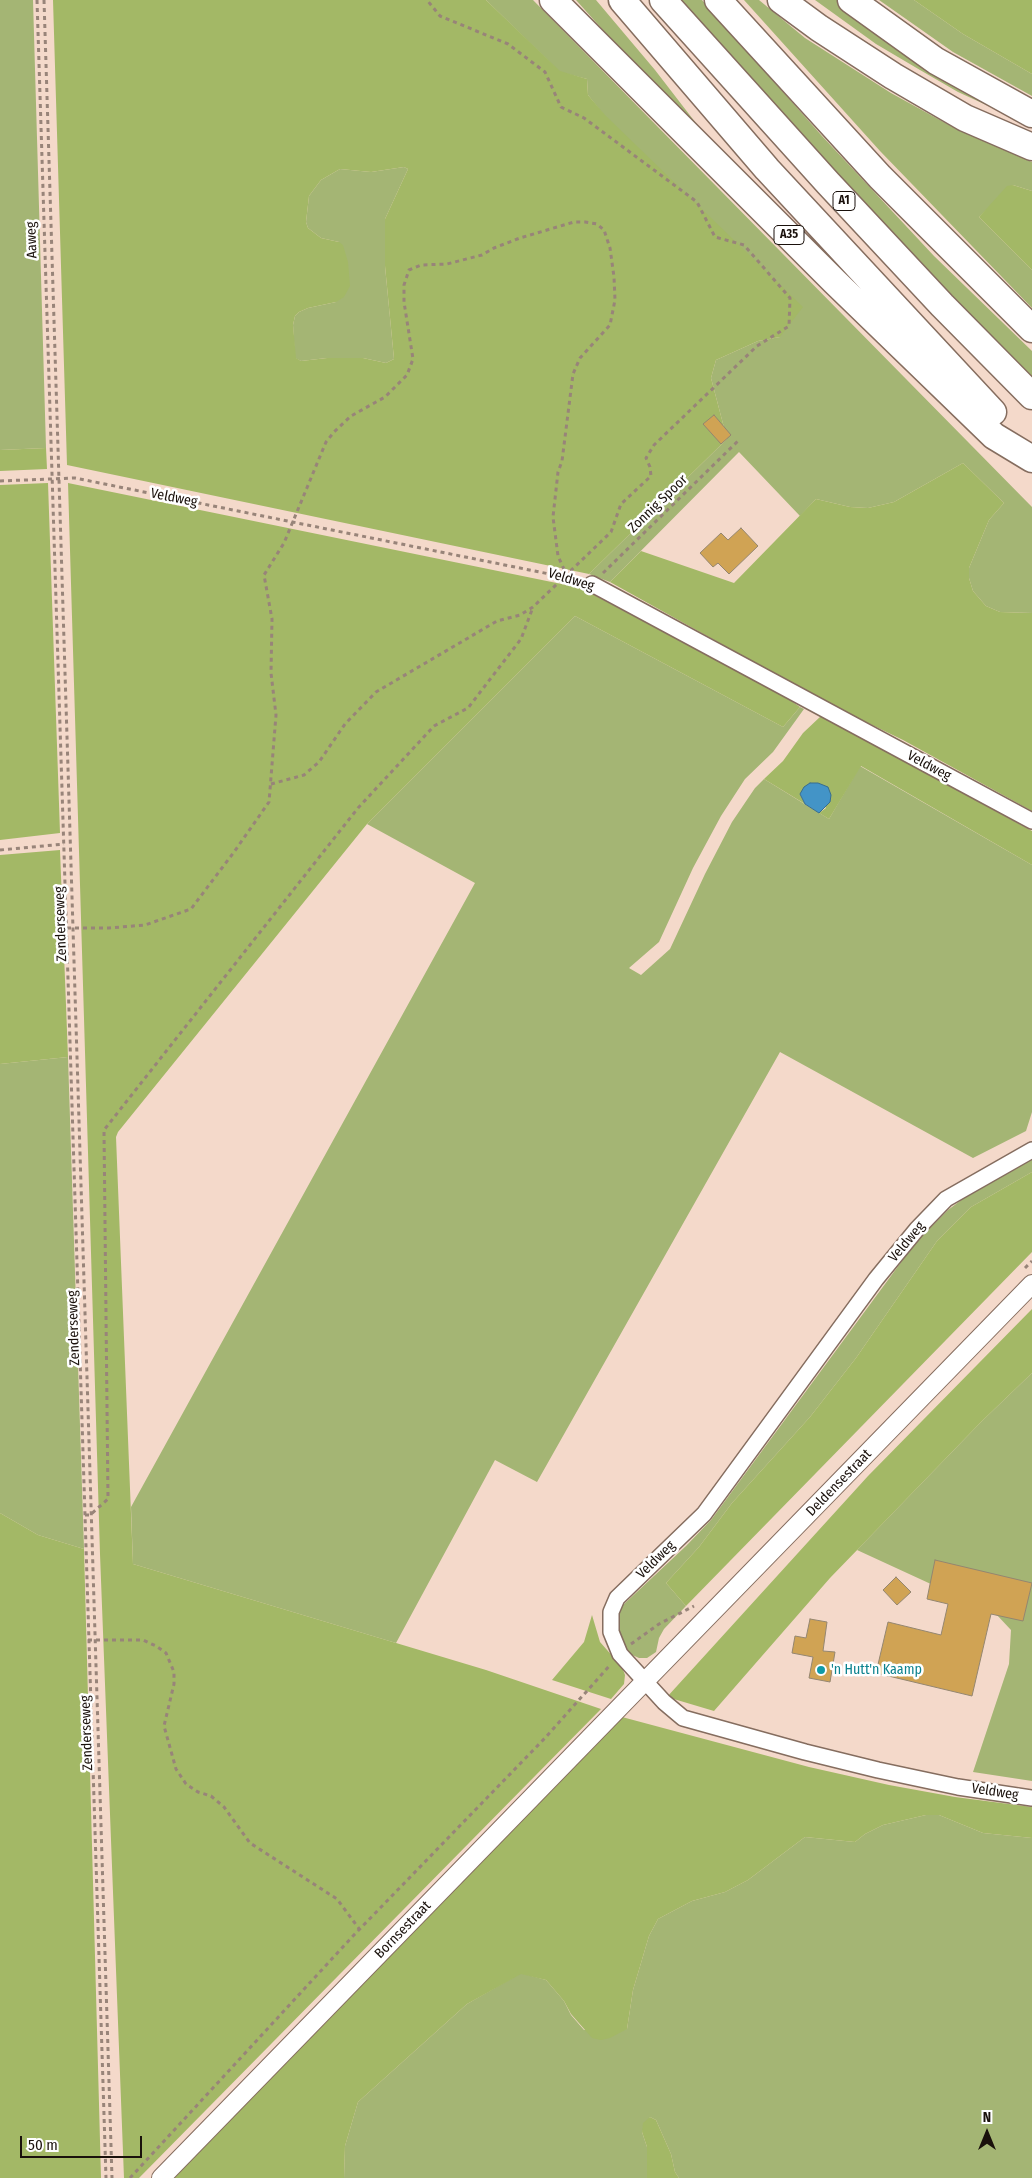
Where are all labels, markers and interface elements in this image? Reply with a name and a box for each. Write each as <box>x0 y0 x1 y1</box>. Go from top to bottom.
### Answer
road number: A1 <box>833 192 855 210</box>
street label: Aaweg <box>23 221 41 259</box>
road number: A35 <box>774 226 804 244</box>
street label: Zonnig Spoor <box>625 472 691 536</box>
street label: Veldweg <box>149 485 199 511</box>
street label: Veldweg <box>546 565 596 595</box>
street label: Veldweg <box>904 747 954 785</box>
street label: Zenderseweg <box>51 886 71 962</box>
street label: Veldweg <box>885 1218 929 1266</box>
street label: Zenderseweg <box>64 1290 84 1366</box>
street label: Deldensestraat <box>803 1446 875 1520</box>
street label: Veldweg <box>633 1537 679 1583</box>
place label: 'n Hutt'n Kaamp <box>831 1662 922 1678</box>
marker: 'n Hutt'n Kaamp <box>815 1664 827 1676</box>
street label: Zenderseweg <box>77 1695 97 1771</box>
street label: Veldweg <box>970 1780 1020 1804</box>
street label: Bornsestraat <box>371 1898 435 1962</box>
north arrow <box>962 2108 1012 2158</box>
text: N <box>983 2109 991 2126</box>
scale bar <box>22 2126 145 2158</box>
text: 50 m <box>28 2136 58 2154</box>

